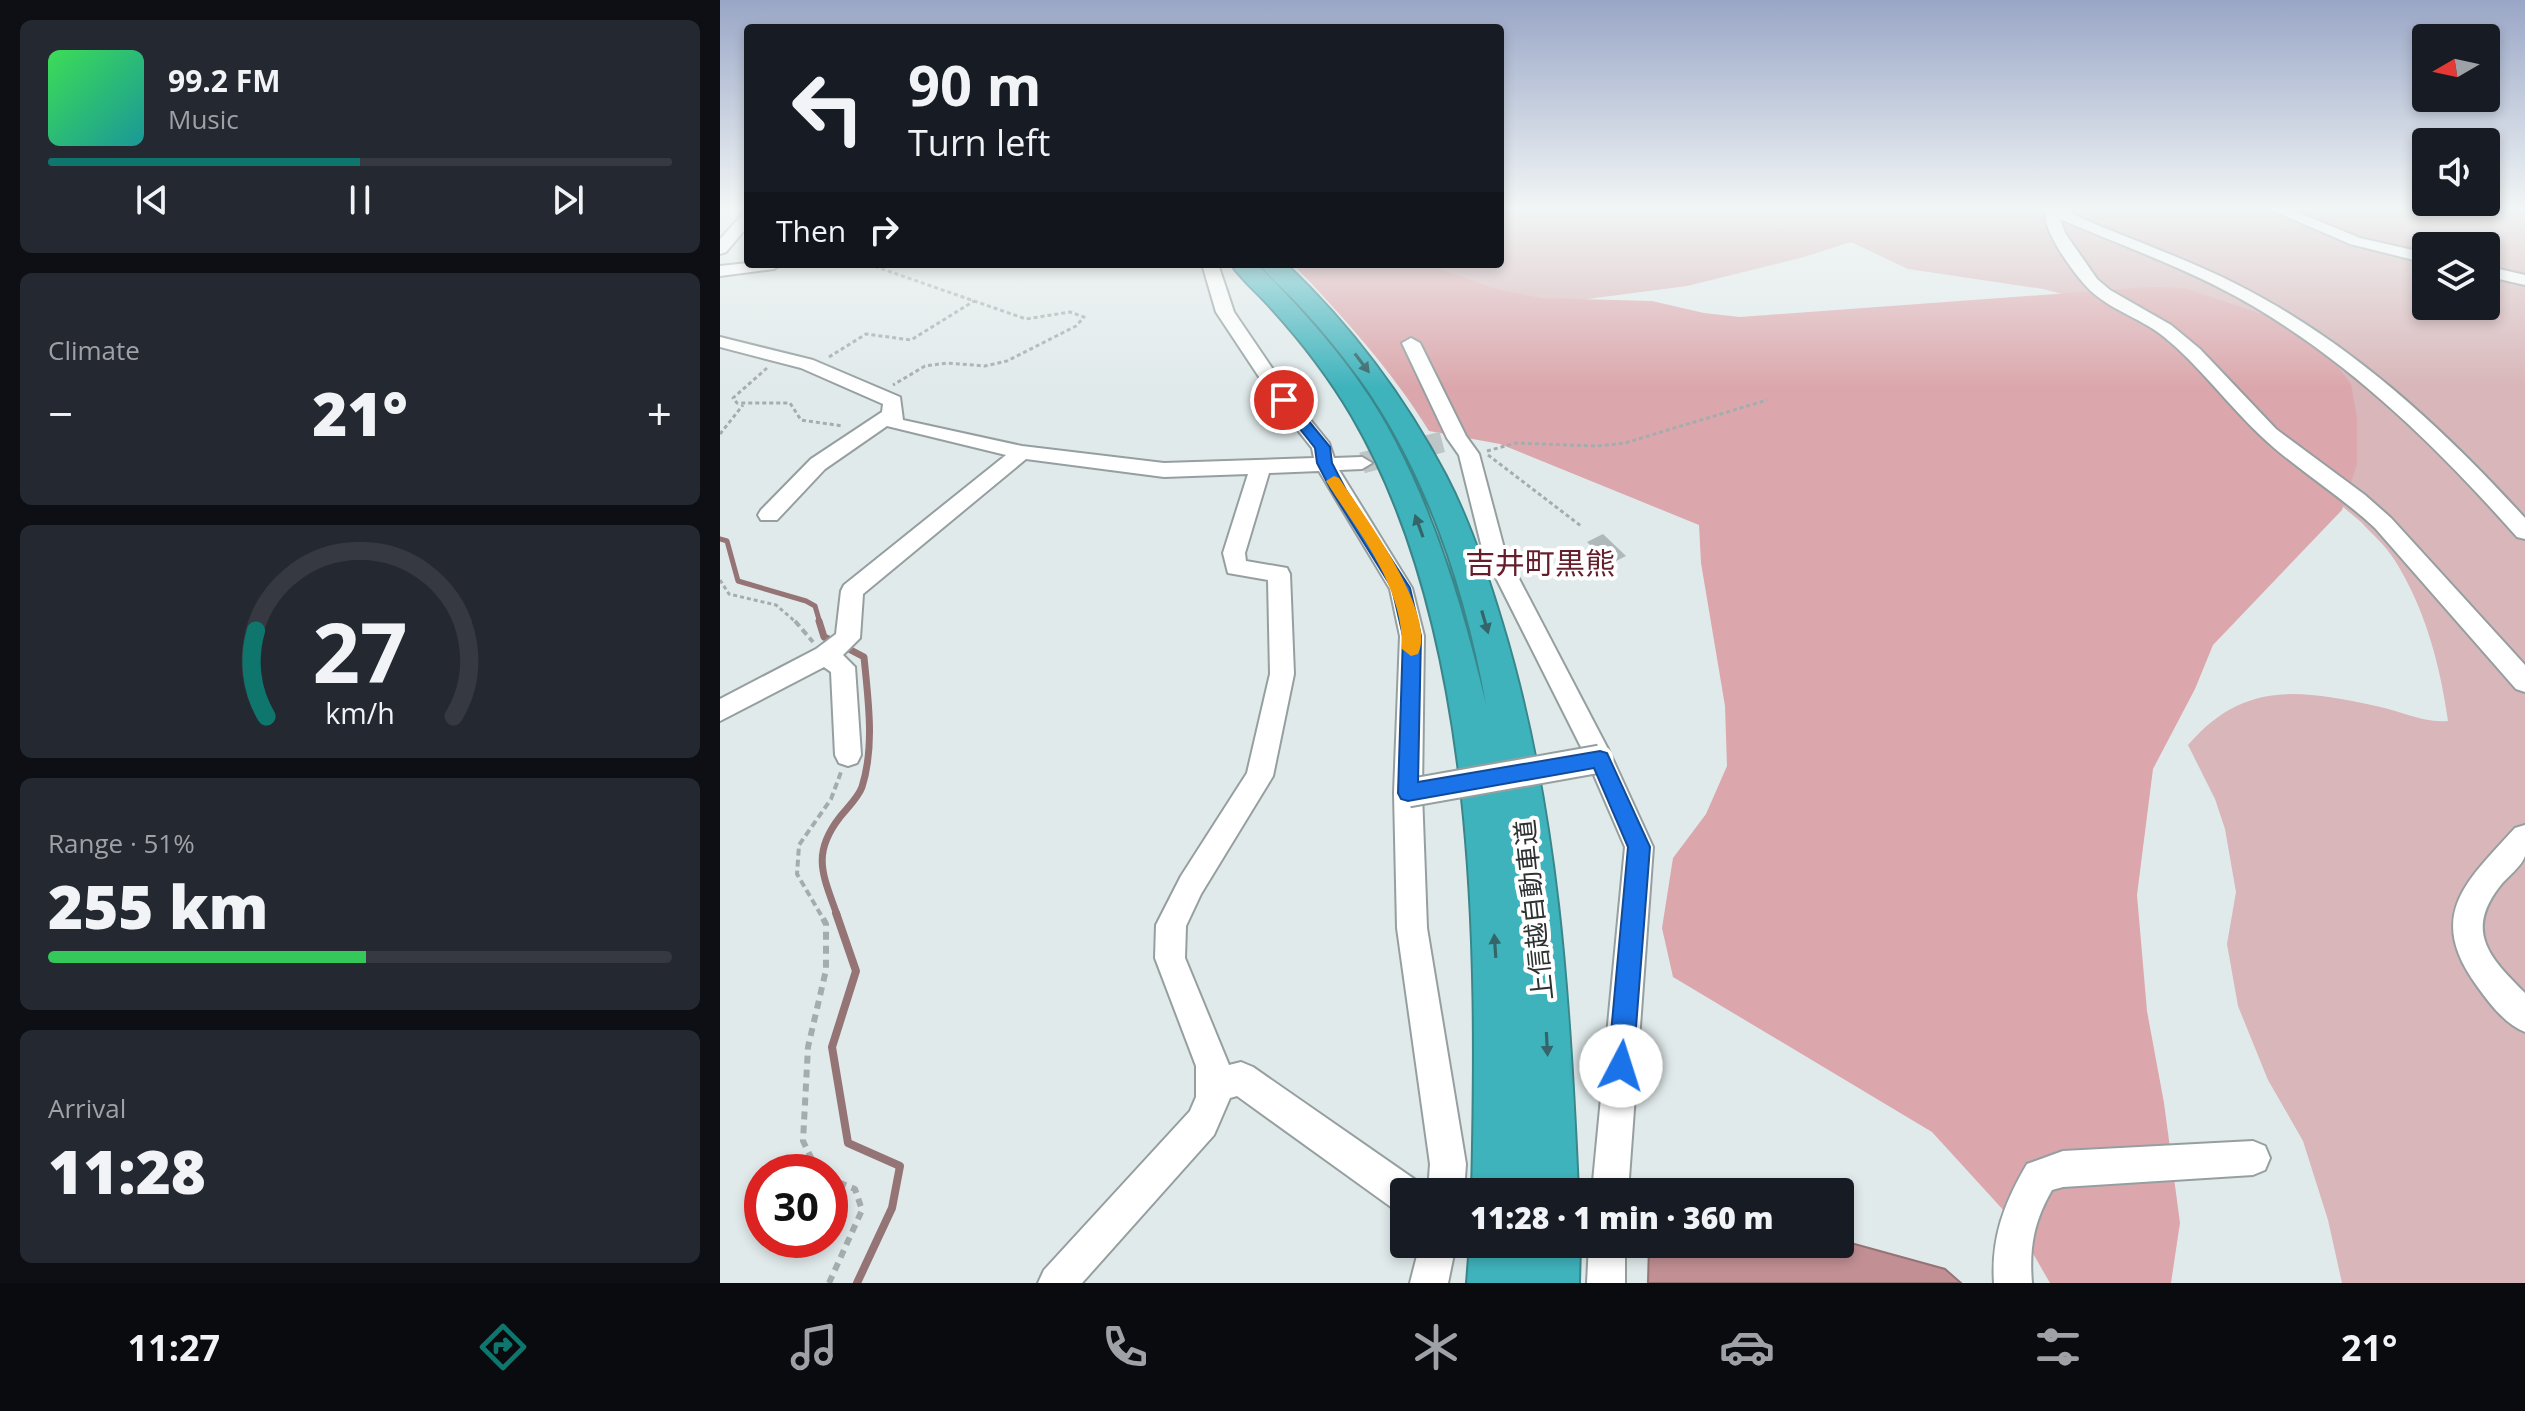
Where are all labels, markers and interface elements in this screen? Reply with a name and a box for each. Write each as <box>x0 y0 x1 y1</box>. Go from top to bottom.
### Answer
north arrow <box>2412 24 2500 112</box>
map controls <box>2412 24 2500 320</box>
text: 90 m <box>908 46 1042 122</box>
icon: left <box>776 56 880 160</box>
text: 99.2 FM <box>168 60 281 101</box>
text: Music <box>168 101 239 137</box>
text: Turn left <box>908 118 1050 167</box>
button: sound <box>2412 128 2500 216</box>
icon: previous <box>130 178 174 222</box>
icon: pause <box>338 178 382 222</box>
icon: next <box>546 178 590 222</box>
icon: right <box>862 208 906 252</box>
text: Then <box>776 210 846 251</box>
button: layers <box>2412 232 2500 320</box>
text: Climate <box>48 332 140 368</box>
one-way arrow <box>1354 353 1370 373</box>
pin <box>1250 366 1318 434</box>
text: 21° <box>312 372 408 454</box>
icon: arrive <box>1262 378 1306 422</box>
text: − <box>48 383 73 443</box>
text: + <box>647 383 672 443</box>
one-way arrow <box>1412 514 1425 538</box>
district label: 吉井町黒熊 <box>1465 542 1615 583</box>
text: 27 <box>312 594 408 707</box>
one-way arrow <box>1479 609 1491 634</box>
text: km/h <box>325 694 395 733</box>
street label: 上信越自動車道 <box>1506 818 1560 1002</box>
text: Range · 51% <box>48 825 195 861</box>
text: 255 km <box>48 865 269 947</box>
one-way arrow <box>1488 933 1501 958</box>
position arrow <box>1579 1024 1663 1108</box>
one-way arrow <box>1541 1032 1554 1057</box>
text: Arrival <box>48 1090 126 1126</box>
text: 11:28 <box>48 1130 206 1212</box>
speed limit sign: 30 <box>744 1154 848 1258</box>
text: 11:28 · 1 min · 360 m <box>1470 1197 1774 1238</box>
icon: directions <box>475 1319 531 1375</box>
icon: music <box>786 1319 842 1375</box>
icon: phone <box>1097 1319 1153 1375</box>
icon: climate <box>1408 1319 1464 1375</box>
icon: car <box>1719 1319 1775 1375</box>
icon: filters <box>2030 1319 2086 1375</box>
text: 11:27 <box>127 1323 220 1372</box>
text: 21° <box>2341 1323 2397 1372</box>

